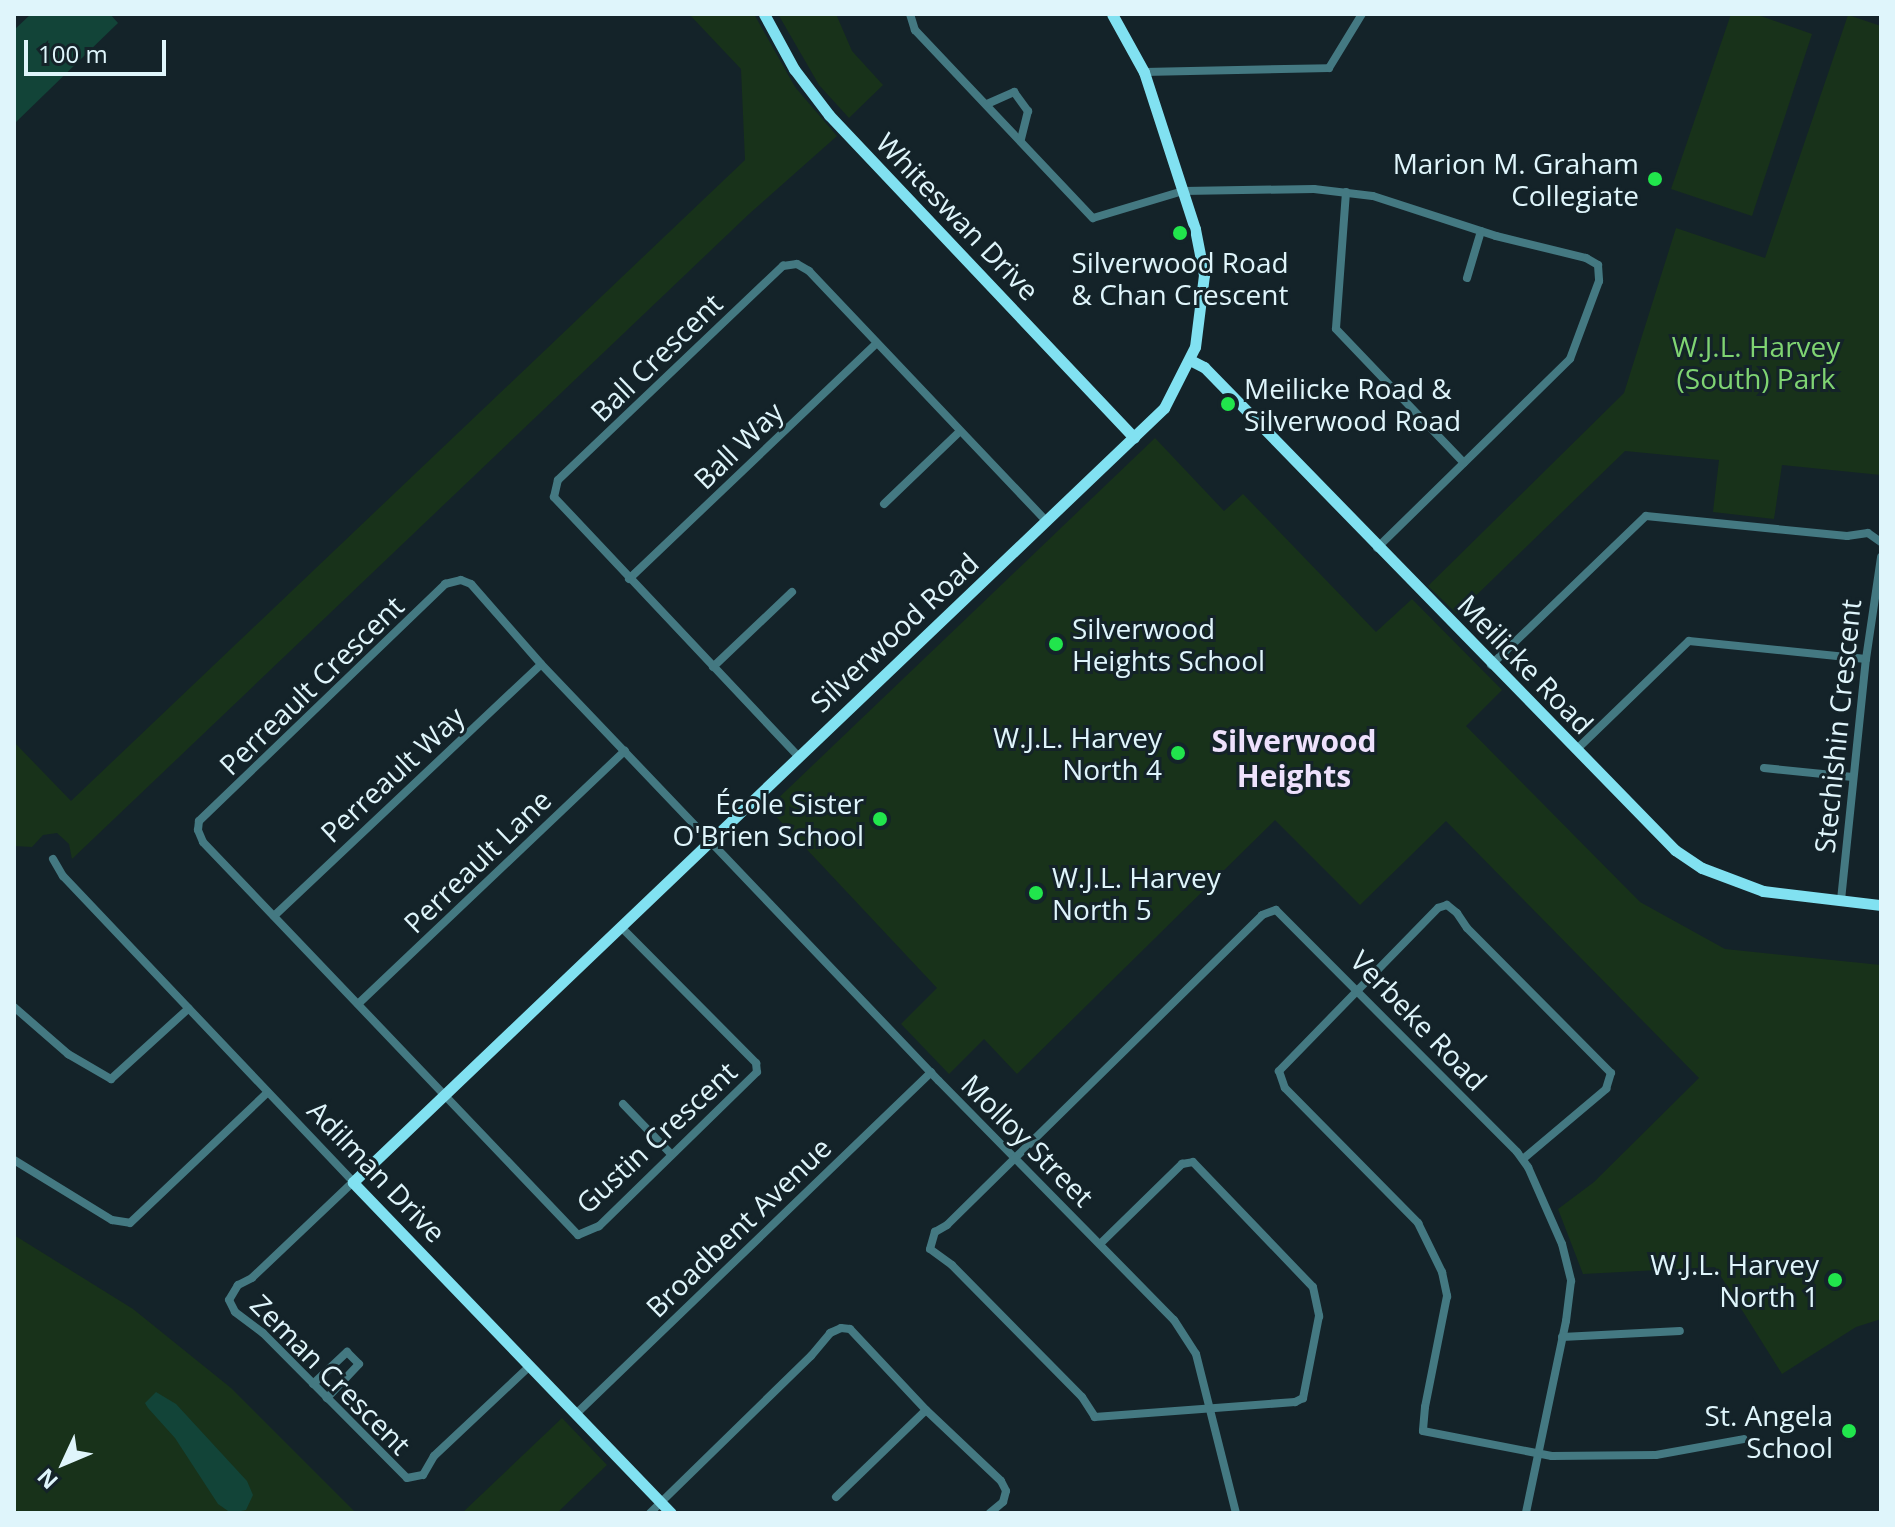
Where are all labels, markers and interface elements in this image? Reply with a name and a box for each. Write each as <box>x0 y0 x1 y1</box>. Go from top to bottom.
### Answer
scale bar <box>28 24 170 74</box>
text: 100 m <box>38 37 108 70</box>
street label: Whiteswan Drive <box>870 125 1046 307</box>
place label: Marion M. Graham Collegiate <box>1393 146 1639 212</box>
marker: Marion M. Graham Collegiate <box>1646 170 1664 188</box>
marker: Silverwood Road & Chan Crescent <box>1171 224 1189 242</box>
place label: Silverwood Road & Chan Crescent <box>1071 245 1289 311</box>
street label: Ball Crescent <box>583 286 729 428</box>
park label: W.J.L. Harvey (South) Park <box>1672 329 1840 395</box>
place label: Meilicke Road & Silverwood Road <box>1244 371 1461 437</box>
street label: Ball Way <box>687 395 789 495</box>
marker: Meilicke Road & Silverwood Road <box>1219 395 1237 413</box>
street label: Silverwood Road <box>803 546 985 718</box>
street label: Meilicke Road <box>1451 588 1601 740</box>
street label: Perreault Crescent <box>212 589 410 781</box>
street label: Stechishin Crescent <box>1807 597 1867 855</box>
place label: Silverwood Heights School <box>1072 611 1265 677</box>
marker: Silverwood Heights School <box>1047 635 1065 653</box>
street label: Perreault Way <box>313 699 471 849</box>
place label: W.J.L. Harvey North 4 <box>993 720 1162 786</box>
district label: Silverwood Heights <box>1211 723 1377 794</box>
marker: W.J.L. Harvey North 4 <box>1169 744 1187 762</box>
street label: Perreault Lane <box>397 782 557 940</box>
place label: École Sister O'Brien School <box>673 786 864 852</box>
marker: École Sister O'Brien School <box>871 810 889 828</box>
place label: W.J.L. Harvey North 5 <box>1052 860 1221 926</box>
marker: W.J.L. Harvey North 5 <box>1027 884 1045 902</box>
street label: Verbeke Road <box>1344 943 1494 1097</box>
street label: Gustin Crescent <box>569 1054 743 1220</box>
street label: Molloy Street <box>955 1067 1101 1213</box>
street label: Adilman Drive <box>301 1093 453 1249</box>
street label: Broadbent Avenue <box>639 1130 837 1324</box>
place label: W.J.L. Harvey North 1 <box>1650 1247 1819 1313</box>
marker: W.J.L. Harvey North 1 <box>1826 1271 1844 1289</box>
street label: Zeman Crescent <box>244 1287 418 1461</box>
place label: St. Angela School <box>1705 1398 1833 1464</box>
marker: St. Angela School <box>1840 1422 1858 1440</box>
north arrow <box>24 1423 104 1503</box>
text: N <box>30 1463 64 1497</box>

